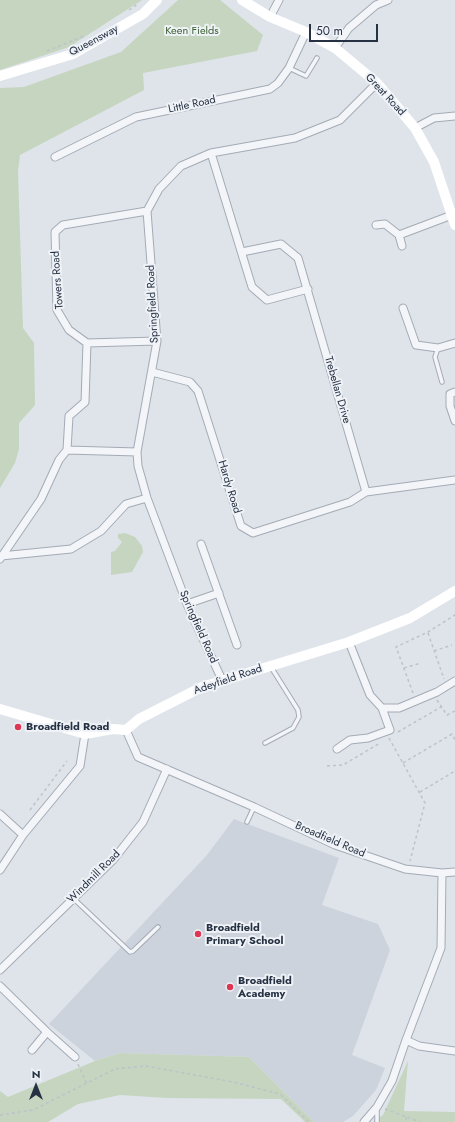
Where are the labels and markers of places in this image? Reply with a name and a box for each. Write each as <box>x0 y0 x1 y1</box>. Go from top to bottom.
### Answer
place label: Broadfield Road <box>26 720 109 734</box>
marker: Broadfield Road <box>13 722 23 732</box>
place label: Broadfield Primary School <box>206 921 284 947</box>
marker: Broadfield Primary School <box>193 929 203 939</box>
place label: Broadfield Academy <box>238 974 292 1000</box>
marker: Broadfield Academy <box>225 982 235 992</box>

